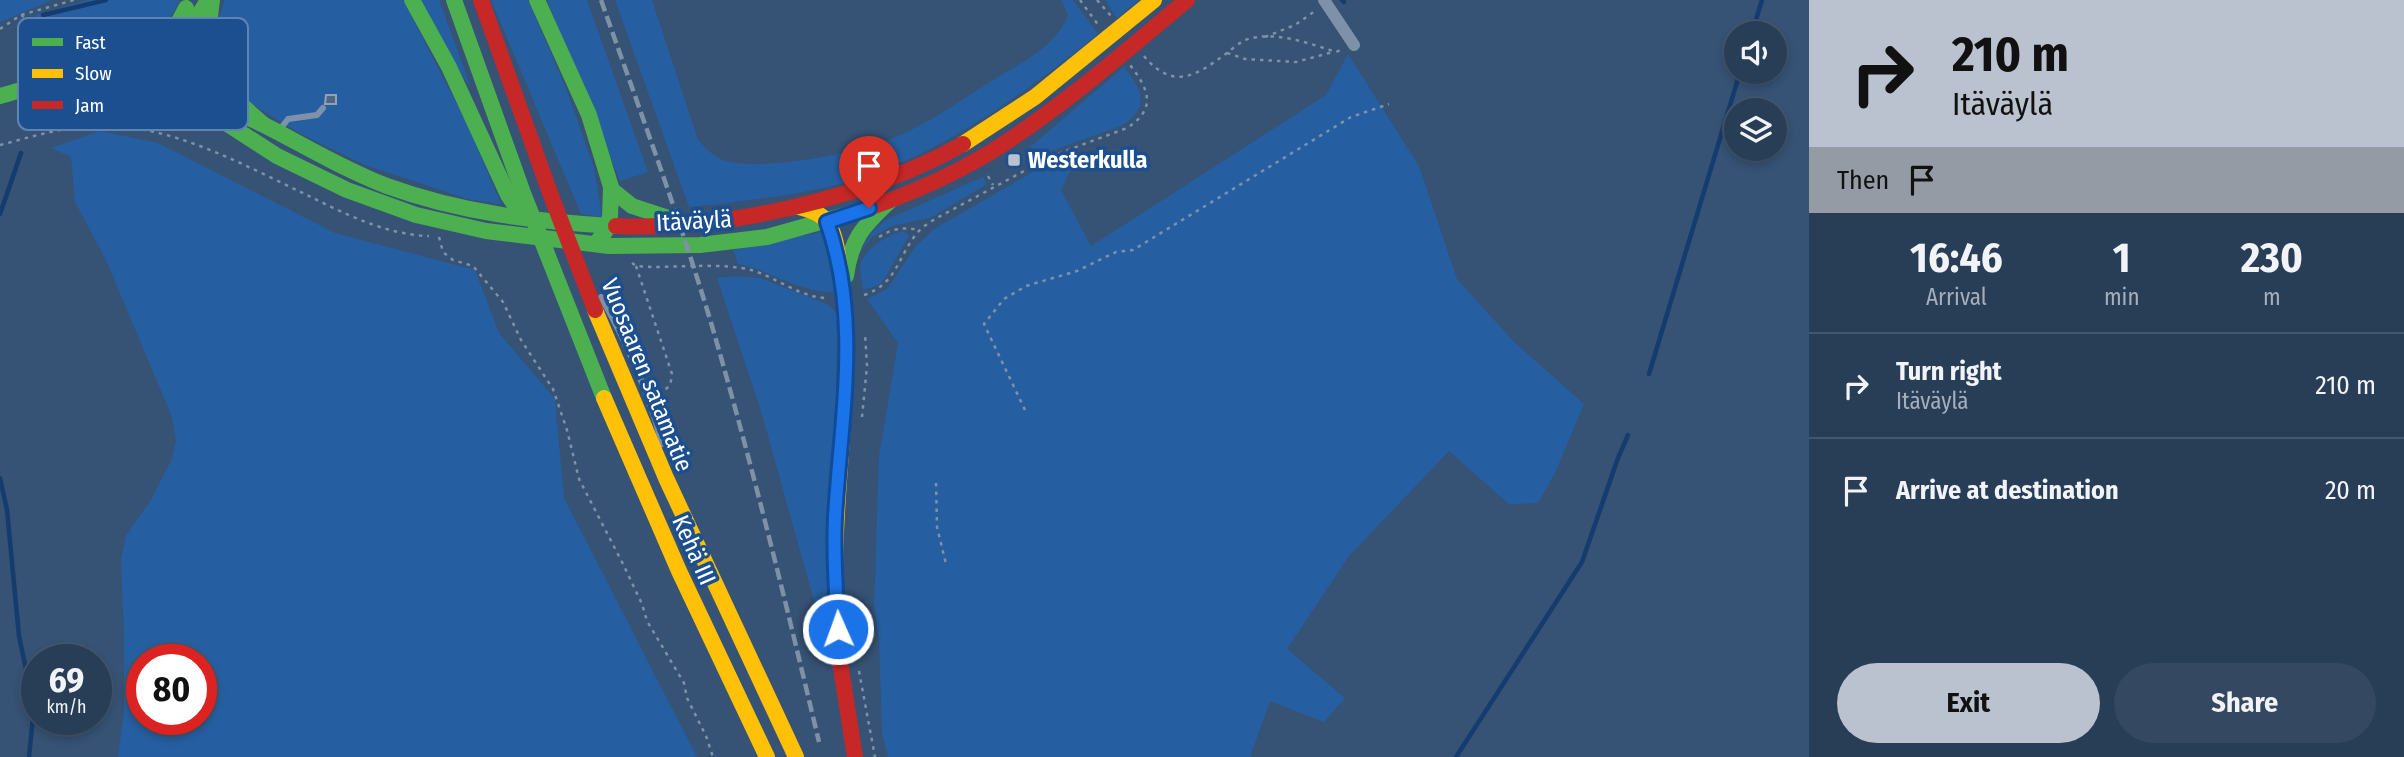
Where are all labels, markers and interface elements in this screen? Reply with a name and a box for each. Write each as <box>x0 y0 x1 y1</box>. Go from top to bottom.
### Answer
legend <box>18 18 248 130</box>
map controls <box>1724 21 1787 161</box>
button: sound <box>1724 21 1787 84</box>
text: 210 m <box>1952 25 2069 84</box>
icon: right <box>1837 28 1928 119</box>
text: Fast <box>75 31 106 54</box>
text: Slow <box>75 62 112 85</box>
text: Itäväylä <box>1952 85 2053 123</box>
text: Jam <box>75 94 104 117</box>
button: layers <box>1724 98 1787 161</box>
pin <box>839 136 899 208</box>
place label: Westerkulla <box>1028 146 1147 174</box>
icon: arrive <box>850 147 888 185</box>
marker: Westerkulla <box>1006 152 1022 168</box>
icon: arrive <box>1903 161 1941 199</box>
text: Then <box>1837 165 1889 196</box>
street label: Itäväylä <box>655 205 733 237</box>
text: 16:46 <box>1910 233 2003 283</box>
text: 1 <box>2113 233 2131 283</box>
text: 230 <box>2241 233 2303 283</box>
street label: Vuosaaren satamatie <box>596 274 698 476</box>
text: Arrival <box>1926 283 1987 311</box>
text: min <box>2104 283 2140 311</box>
text: m <box>2263 283 2281 311</box>
text: Turn right <box>1896 356 2002 387</box>
icon: right <box>1837 367 1875 405</box>
text: 210 m <box>2315 370 2376 401</box>
text: Itäväylä <box>1896 387 1969 415</box>
icon: arrive <box>1837 472 1875 510</box>
text: Arrive at destination <box>1896 475 2119 506</box>
text: 20 m <box>2325 475 2376 506</box>
street label: Kehä III <box>666 511 722 589</box>
position arrow <box>801 592 875 666</box>
speed limit sign: 80 <box>126 644 217 735</box>
text: 69 <box>49 659 84 701</box>
button: Exit <box>1837 663 2100 743</box>
button: Share <box>2114 663 2376 743</box>
text: km/h <box>46 696 87 718</box>

